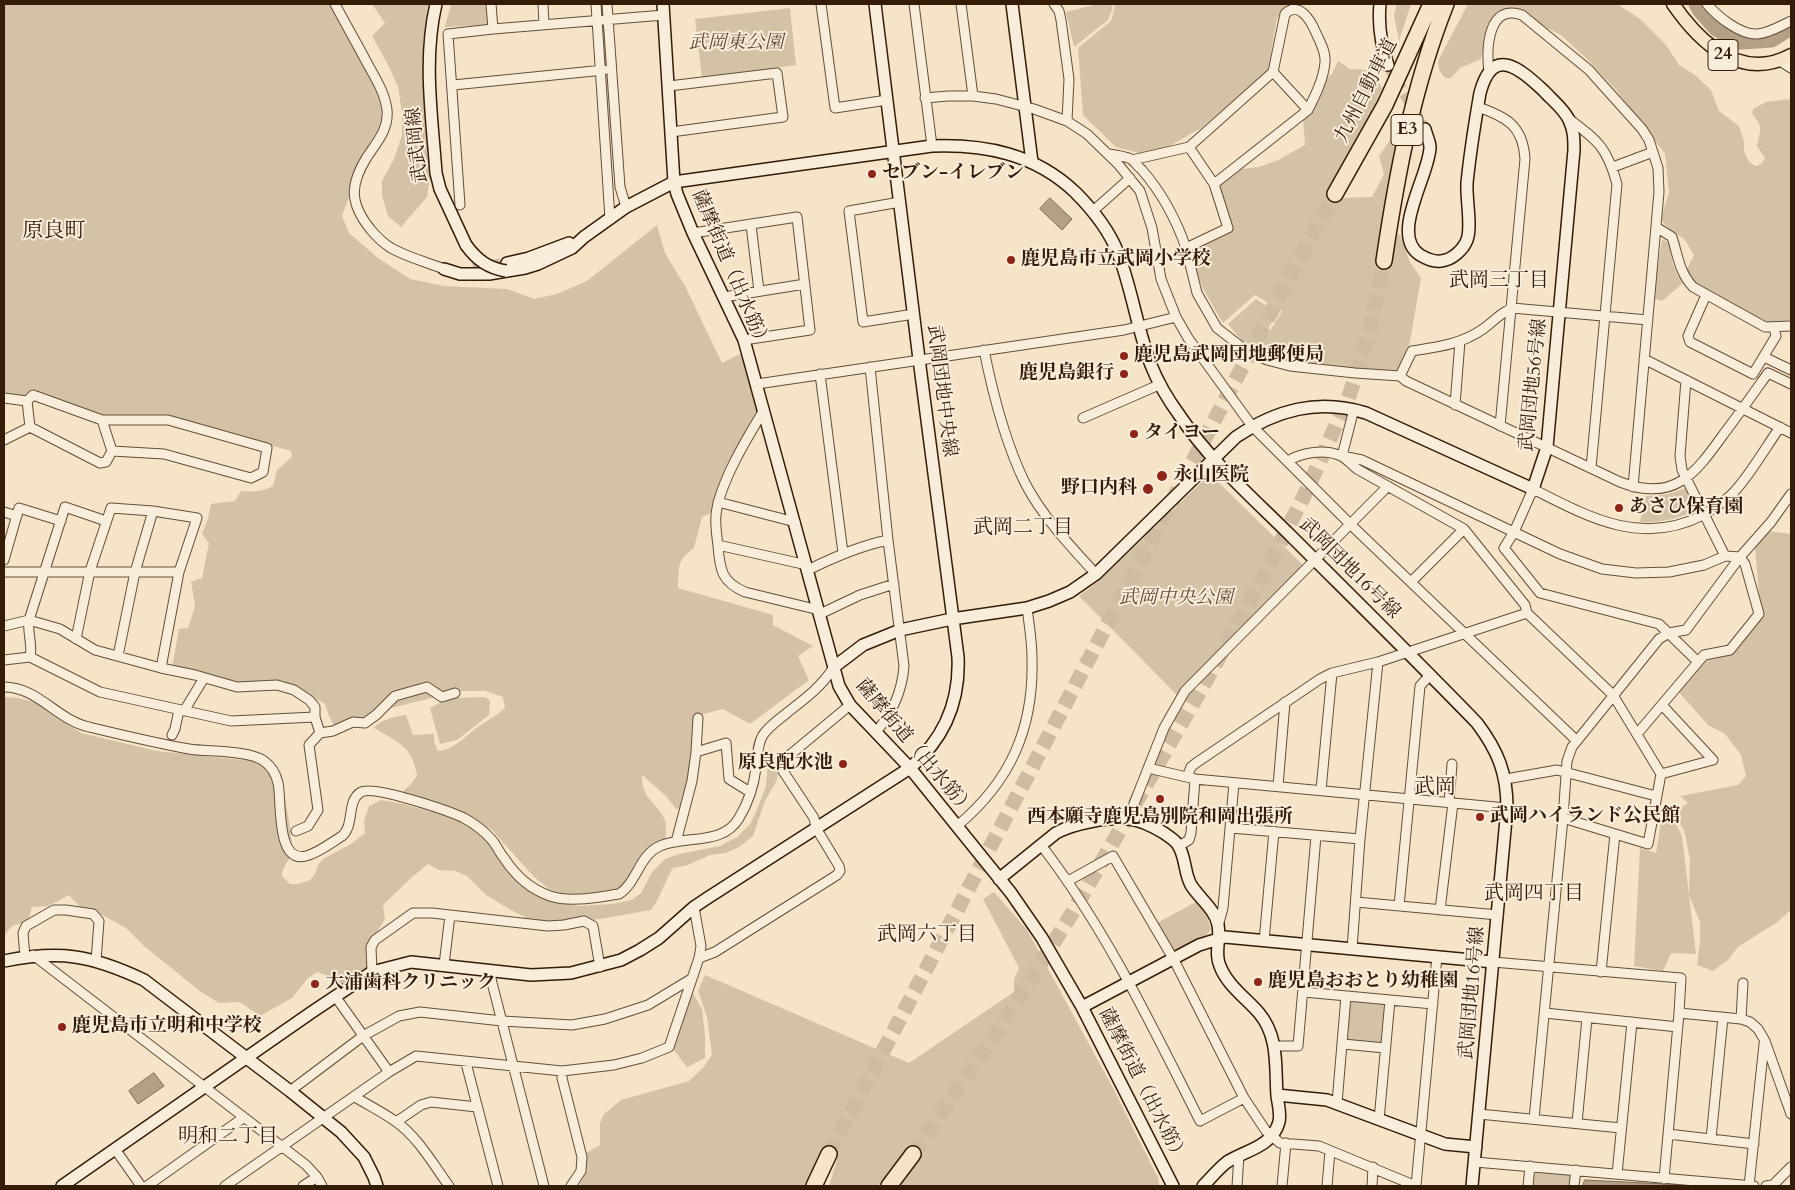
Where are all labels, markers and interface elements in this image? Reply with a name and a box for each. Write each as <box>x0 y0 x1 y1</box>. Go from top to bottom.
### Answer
park label: 武岡東公園 <box>689 33 783 55</box>
street label: 九州自動車道 <box>1331 35 1403 147</box>
road number: 24 <box>1708 40 1738 70</box>
street label: 武武岡線 <box>403 106 433 184</box>
road number: E3 <box>1391 114 1423 146</box>
place label: セブン-イレブン <box>882 163 1024 185</box>
marker: セブン-イレブン <box>866 168 878 180</box>
street label: 薩摩街道（出水筋） <box>686 187 774 353</box>
district label: 原良町 <box>23 219 85 245</box>
place label: 鹿児島市立武岡小学校 <box>1021 249 1211 271</box>
marker: 鹿児島市立武岡小学校 <box>1005 254 1017 266</box>
district label: 武岡三丁目 <box>1449 269 1549 293</box>
street label: 武岡団地56号線 <box>1516 317 1552 453</box>
street label: 武岡団地中央線 <box>922 324 960 458</box>
place label: 鹿児島武岡団地郵便局 <box>1134 345 1324 367</box>
marker: 鹿児島武岡団地郵便局 <box>1118 350 1130 362</box>
place label: 鹿児島銀行 <box>1019 363 1114 385</box>
marker: 鹿児島銀行 <box>1118 368 1130 380</box>
place label: タイヨー <box>1144 423 1220 445</box>
marker: タイヨー <box>1128 428 1140 440</box>
place label: 永山医院 <box>1173 465 1249 487</box>
marker: 永山医院 <box>1155 469 1169 483</box>
place label: 野口内科 <box>1061 478 1137 500</box>
marker: 野口内科 <box>1141 482 1155 496</box>
place label: あさひ保育園 <box>1629 497 1743 519</box>
marker: あさひ保育園 <box>1613 502 1625 514</box>
street label: 武岡団地16号線 <box>1294 514 1404 624</box>
district label: 武岡二丁目 <box>973 516 1073 540</box>
park label: 武岡中央公園 <box>1119 588 1233 610</box>
street label: 薩摩街道（出水筋） <box>850 675 978 821</box>
place label: 原良配水池 <box>738 753 833 775</box>
marker: 原良配水池 <box>837 758 849 770</box>
district label: 武岡 <box>1414 775 1456 801</box>
marker: 西本願寺鹿児島別院和岡出張所 <box>1154 793 1166 805</box>
place label: 武岡ハイランド公民館 <box>1490 806 1680 828</box>
place label: 西本願寺鹿児島別院和岡出張所 <box>1027 807 1293 829</box>
marker: 武岡ハイランド公民館 <box>1474 811 1486 823</box>
district label: 武岡四丁目 <box>1484 882 1584 906</box>
district label: 武岡六丁目 <box>877 923 977 947</box>
street label: 武岡団地16号線 <box>1456 926 1490 1060</box>
place label: 鹿児島おおとり幼稚園 <box>1268 971 1458 993</box>
place label: 大浦歯科クリニック <box>325 973 496 995</box>
marker: 鹿児島おおとり幼稚園 <box>1252 976 1264 988</box>
marker: 大浦歯科クリニック <box>309 978 321 990</box>
street label: 薩摩街道（出水筋） <box>1093 1005 1191 1167</box>
place label: 鹿児島市立明和中学校 <box>72 1016 262 1038</box>
marker: 鹿児島市立明和中学校 <box>56 1021 68 1033</box>
district label: 明和二丁目 <box>178 1125 278 1149</box>

